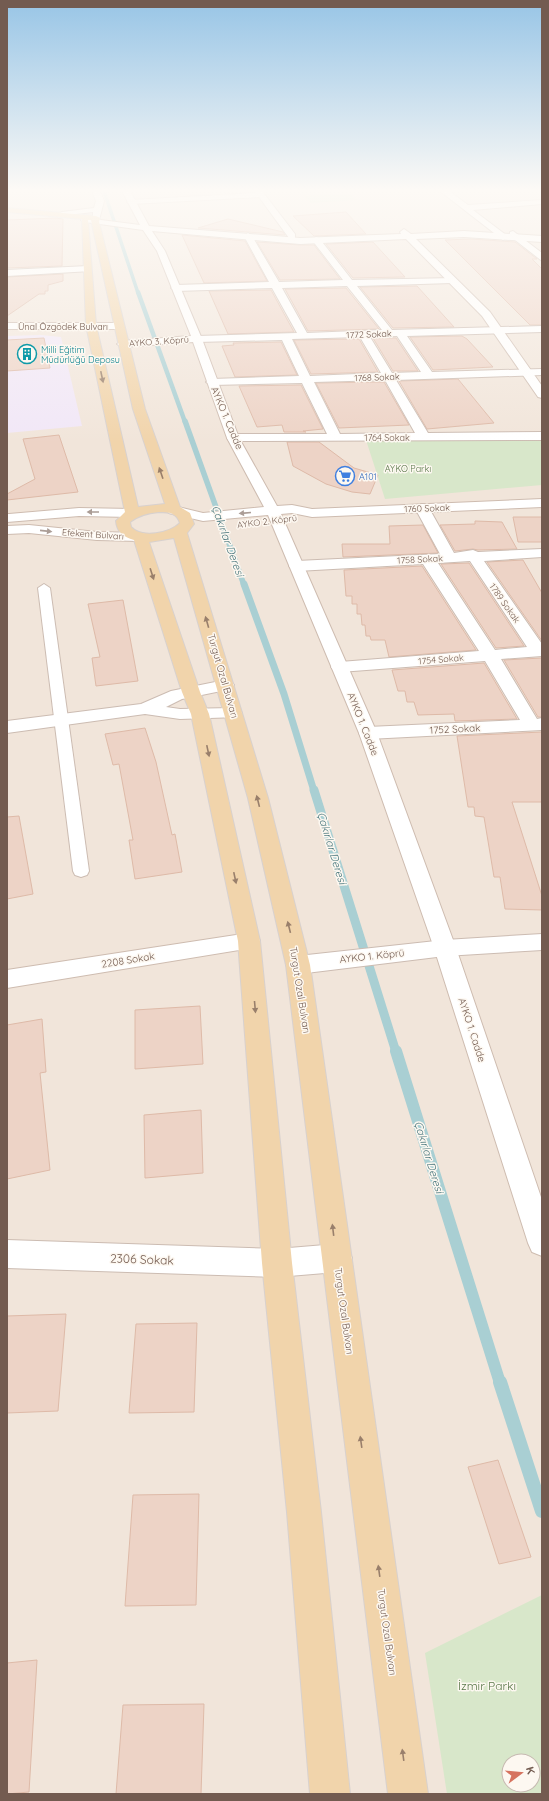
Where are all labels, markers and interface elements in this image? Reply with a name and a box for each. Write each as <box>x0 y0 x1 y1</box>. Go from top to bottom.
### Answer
street label: Ünal Özgödek Bulvarı <box>18 321 108 332</box>
street label: 1772 Sokak <box>346 328 392 340</box>
street label: AYKO 3. Köprü <box>129 333 189 349</box>
building icon: Milli Eğitim Müdürlüğü Deposu <box>16 343 38 365</box>
place label: Milli Eğitim Müdürlüğü Deposu <box>41 344 120 365</box>
one-way arrow <box>100 371 106 383</box>
street label: 1768 Sokak <box>354 371 400 383</box>
street label: AYKO 1. Cadde <box>208 385 246 452</box>
street label: 1764 Sokak <box>364 432 410 443</box>
park label: AYKO Parkı <box>385 463 431 474</box>
supermarket icon: A101 <box>334 465 356 487</box>
one-way arrow <box>158 466 164 478</box>
place label: A101 <box>359 471 377 482</box>
street label: 1760 Sokak <box>404 502 450 514</box>
water label: Çakırlar Deresi <box>209 504 248 580</box>
one-way arrow <box>86 509 99 515</box>
one-way arrow <box>239 509 251 516</box>
street label: AYKO 2. Köprü <box>236 512 298 530</box>
street label: Efekent Bulvarı <box>62 526 124 542</box>
one-way arrow <box>40 527 52 534</box>
street label: 1758 Sokak <box>397 552 443 566</box>
one-way arrow <box>150 568 156 580</box>
street label: 1789 Sokak <box>487 581 523 625</box>
one-way arrow <box>204 616 210 628</box>
street label: Turgut Ozal Bulvarı <box>205 632 241 720</box>
street label: 1754 Sokak <box>418 652 464 666</box>
street label: AYKO 1. Cadde <box>344 690 382 758</box>
street label: 1752 Sokak <box>429 721 481 737</box>
one-way arrow <box>205 745 211 757</box>
one-way arrow <box>255 795 261 807</box>
water label: Çakırlar Deresi <box>314 810 350 887</box>
one-way arrow <box>233 872 239 884</box>
one-way arrow <box>286 921 292 933</box>
street label: Turgut Ozal Bulvarı <box>287 946 313 1034</box>
street label: AYKO 1. Köprü <box>339 946 405 966</box>
street label: 2208 Sokak <box>101 949 155 971</box>
street label: AYKO 1. Cadde <box>455 996 489 1064</box>
one-way arrow <box>251 1001 258 1013</box>
water label: Çakırlar Deresi <box>411 1119 447 1196</box>
one-way arrow <box>330 1224 336 1236</box>
street label: 2306 Sokak <box>110 1250 174 1268</box>
street label: Turgut Ozal Bulvarı <box>331 1267 357 1355</box>
one-way arrow <box>358 1436 364 1448</box>
one-way arrow <box>376 1565 382 1577</box>
street label: Turgut Ozal Bulvarı <box>374 1588 400 1676</box>
park label: İzmir Parkı <box>458 1678 516 1693</box>
one-way arrow <box>400 1749 406 1761</box>
north arrow <box>501 1753 541 1793</box>
text: K <box>523 1765 538 1776</box>

